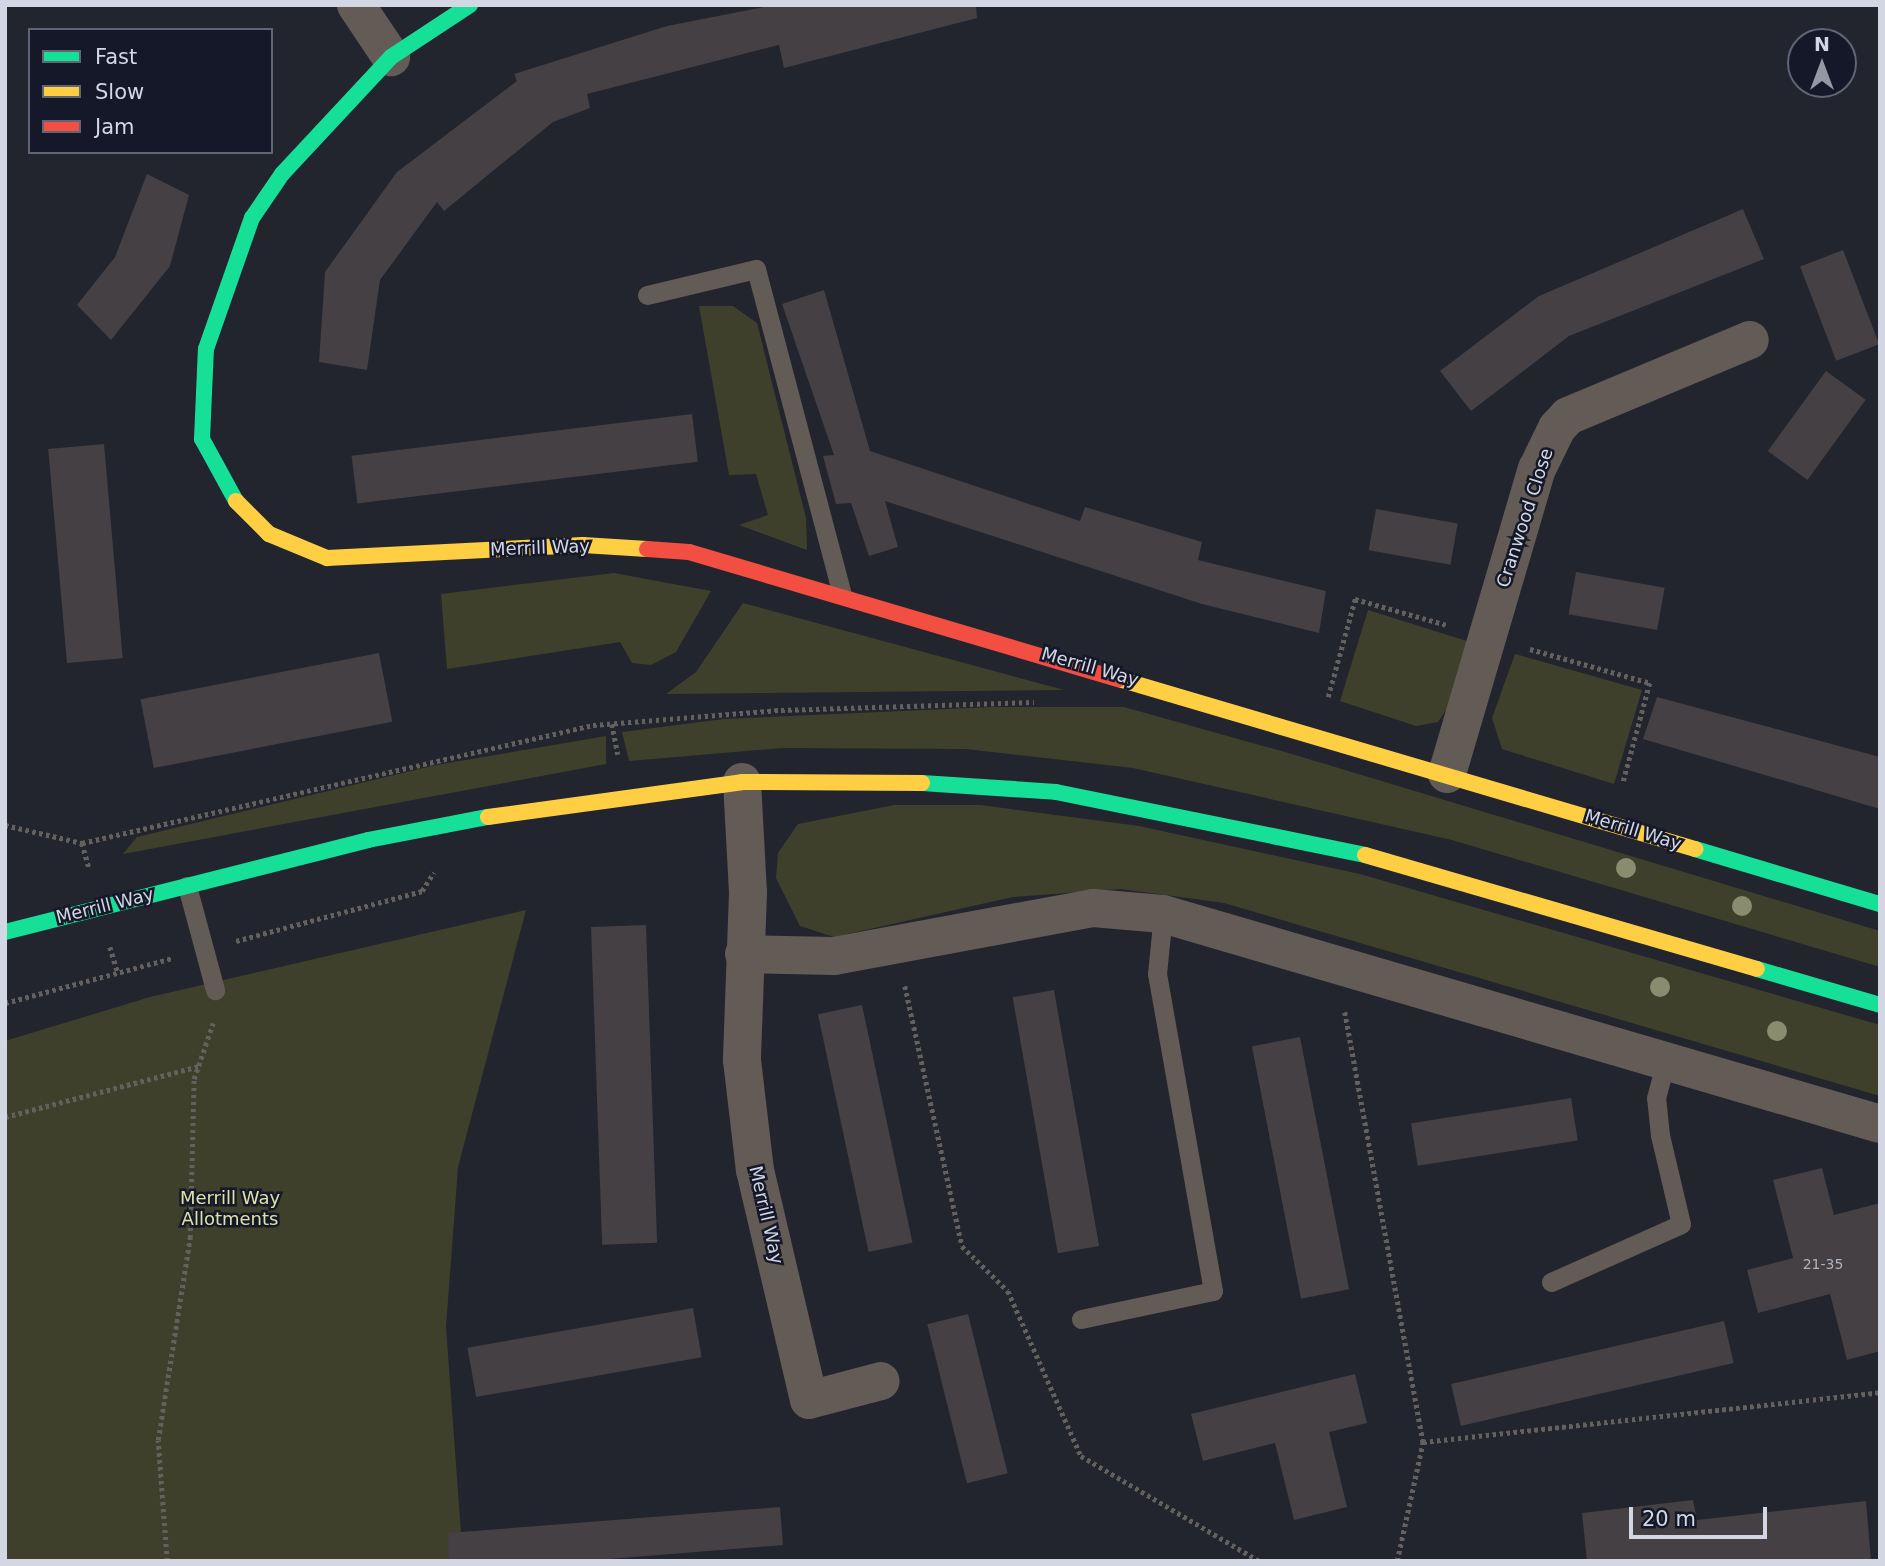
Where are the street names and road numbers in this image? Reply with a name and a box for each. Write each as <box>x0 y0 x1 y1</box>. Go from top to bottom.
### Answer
street label: Cranwood Close <box>1492 446 1558 590</box>
street label: Merrill Way <box>490 535 590 561</box>
street label: Merrill Way <box>1039 643 1141 691</box>
street label: Merrill Way <box>1582 805 1684 855</box>
street label: Merrill Way <box>54 883 156 929</box>
street label: Merrill Way <box>744 1164 788 1266</box>

